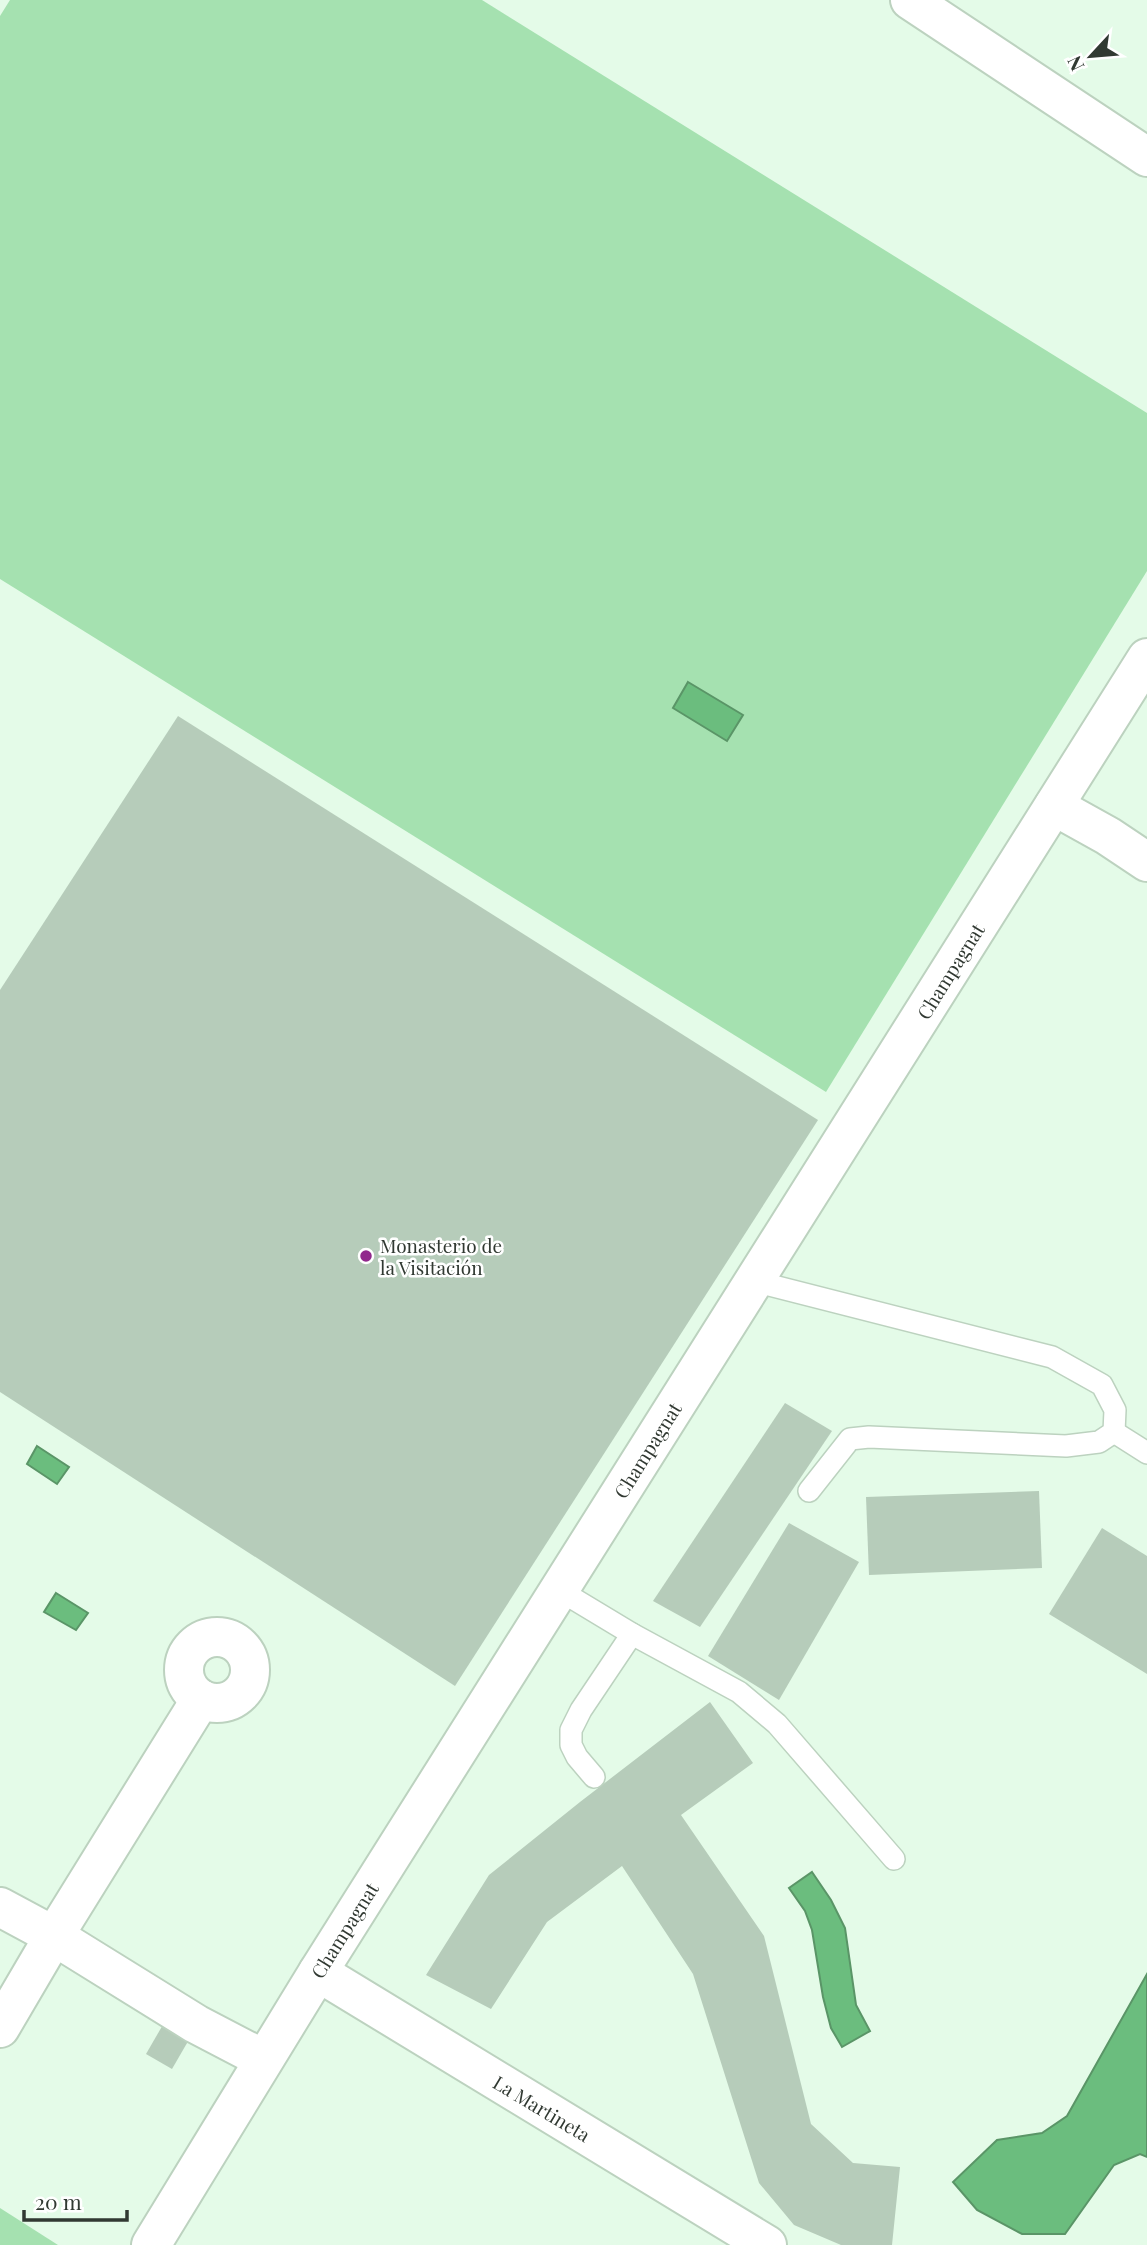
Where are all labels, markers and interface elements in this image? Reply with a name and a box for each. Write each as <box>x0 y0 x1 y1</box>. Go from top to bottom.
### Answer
north arrow <box>1056 21 1126 91</box>
text: N <box>1060 52 1090 76</box>
street label: Champagnat <box>910 918 990 1024</box>
place label: Monasterio de la Visitación <box>380 1232 502 1280</box>
marker: Monasterio de la Visitación <box>358 1248 374 1264</box>
street label: Champagnat <box>607 1397 687 1503</box>
street label: Champagnat <box>304 1877 384 1983</box>
street label: La Martineta <box>489 2069 596 2147</box>
scale bar <box>24 2178 128 2222</box>
text: 20 m <box>35 2187 82 2215</box>

